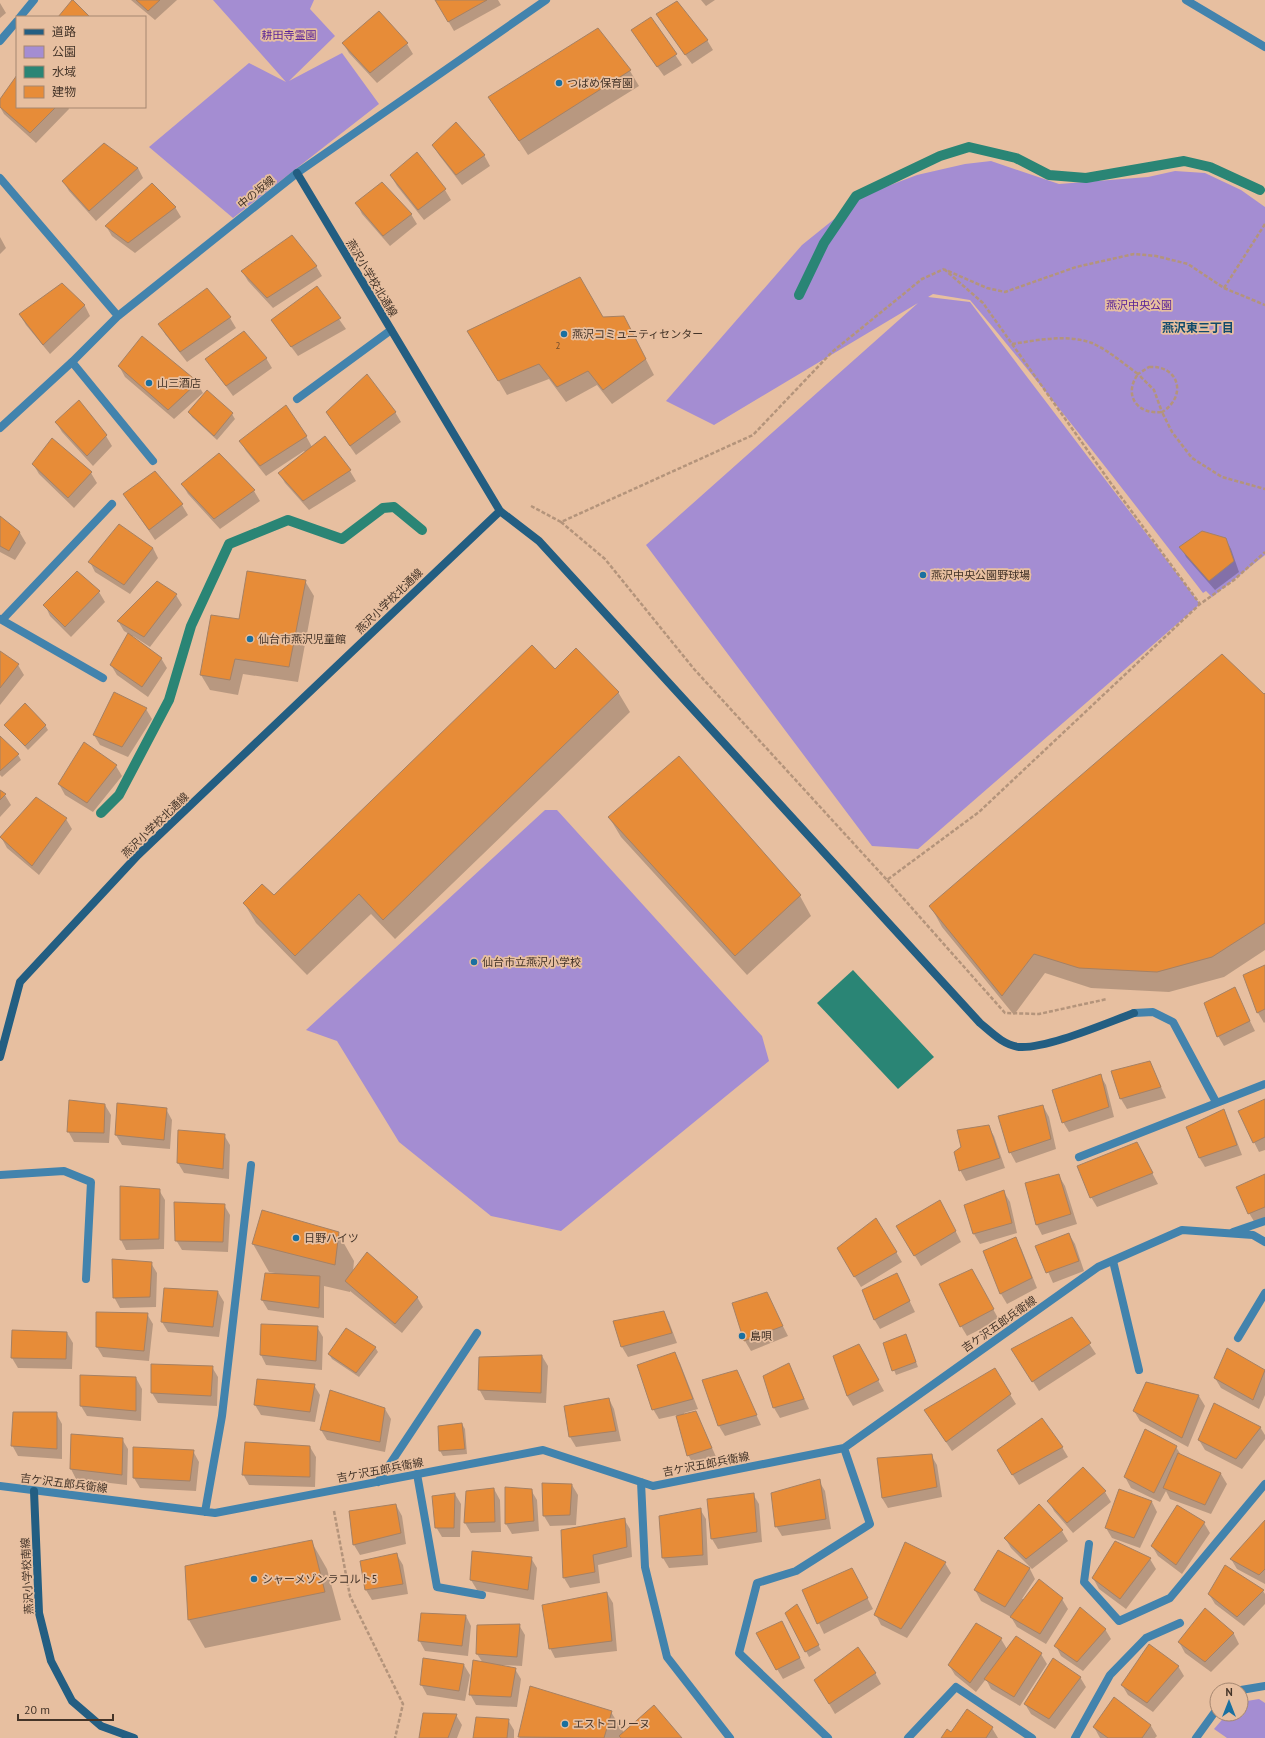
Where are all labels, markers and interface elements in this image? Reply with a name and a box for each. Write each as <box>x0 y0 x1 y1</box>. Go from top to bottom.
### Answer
legend <box>16 16 146 108</box>
text: 道路 <box>52 24 76 39</box>
park label: 耕田寺霊園 <box>262 28 317 42</box>
text: 公園 <box>52 44 76 59</box>
text: 水域 <box>52 64 76 79</box>
place label: つばめ保育園 <box>567 76 633 90</box>
marker: つばめ保育園 <box>554 78 564 88</box>
text: 建物 <box>52 84 76 99</box>
street label: 中の坂線 <box>234 173 278 211</box>
street label: 燕沢小学校北通線 <box>343 237 401 319</box>
park label: 燕沢中央公園 <box>1106 298 1172 312</box>
district label: 燕沢東三丁目 <box>1162 320 1234 335</box>
place label: 燕沢コミュニティセンター <box>572 327 703 341</box>
marker: 燕沢コミュニティセンター <box>559 329 569 339</box>
house number: 2 <box>556 340 561 351</box>
place label: 山三酒店 <box>157 376 201 390</box>
marker: 山三酒店 <box>144 378 154 388</box>
street label: 燕沢小学校北通線 <box>352 565 426 637</box>
place label: 燕沢中央公園野球場 <box>931 568 1030 582</box>
marker: 燕沢中央公園野球場 <box>918 570 928 580</box>
place label: 仙台市燕沢児童館 <box>258 632 346 646</box>
marker: 仙台市燕沢児童館 <box>245 634 255 644</box>
street label: 燕沢小学校北通線 <box>118 789 192 861</box>
place label: 仙台市立燕沢小学校 <box>482 955 581 969</box>
marker: 仙台市立燕沢小学校 <box>469 957 479 967</box>
place label: 日野ハイツ <box>304 1231 359 1245</box>
marker: 日野ハイツ <box>291 1233 301 1243</box>
street label: 吉ケ沢五郎兵衛線 <box>959 1293 1039 1355</box>
place label: 島唄 <box>750 1329 772 1343</box>
marker: 島唄 <box>737 1331 747 1341</box>
street label: 吉ケ沢五郎兵衛線 <box>661 1449 751 1479</box>
street label: 吉ケ沢五郎兵衛線 <box>335 1455 425 1485</box>
street label: 吉ケ沢五郎兵衛線 <box>19 1471 109 1495</box>
street label: 燕沢小学校南線 <box>18 1537 36 1615</box>
place label: シャーメゾンラコルト5 <box>262 1572 378 1586</box>
marker: シャーメゾンラコルト5 <box>249 1574 259 1584</box>
north arrow <box>1209 1682 1249 1722</box>
text: N <box>1225 1685 1233 1699</box>
scale bar <box>18 1696 113 1722</box>
text: 20 m <box>24 1702 50 1717</box>
place label: エストコリーヌ <box>573 1717 650 1731</box>
marker: エストコリーヌ <box>560 1719 570 1729</box>

